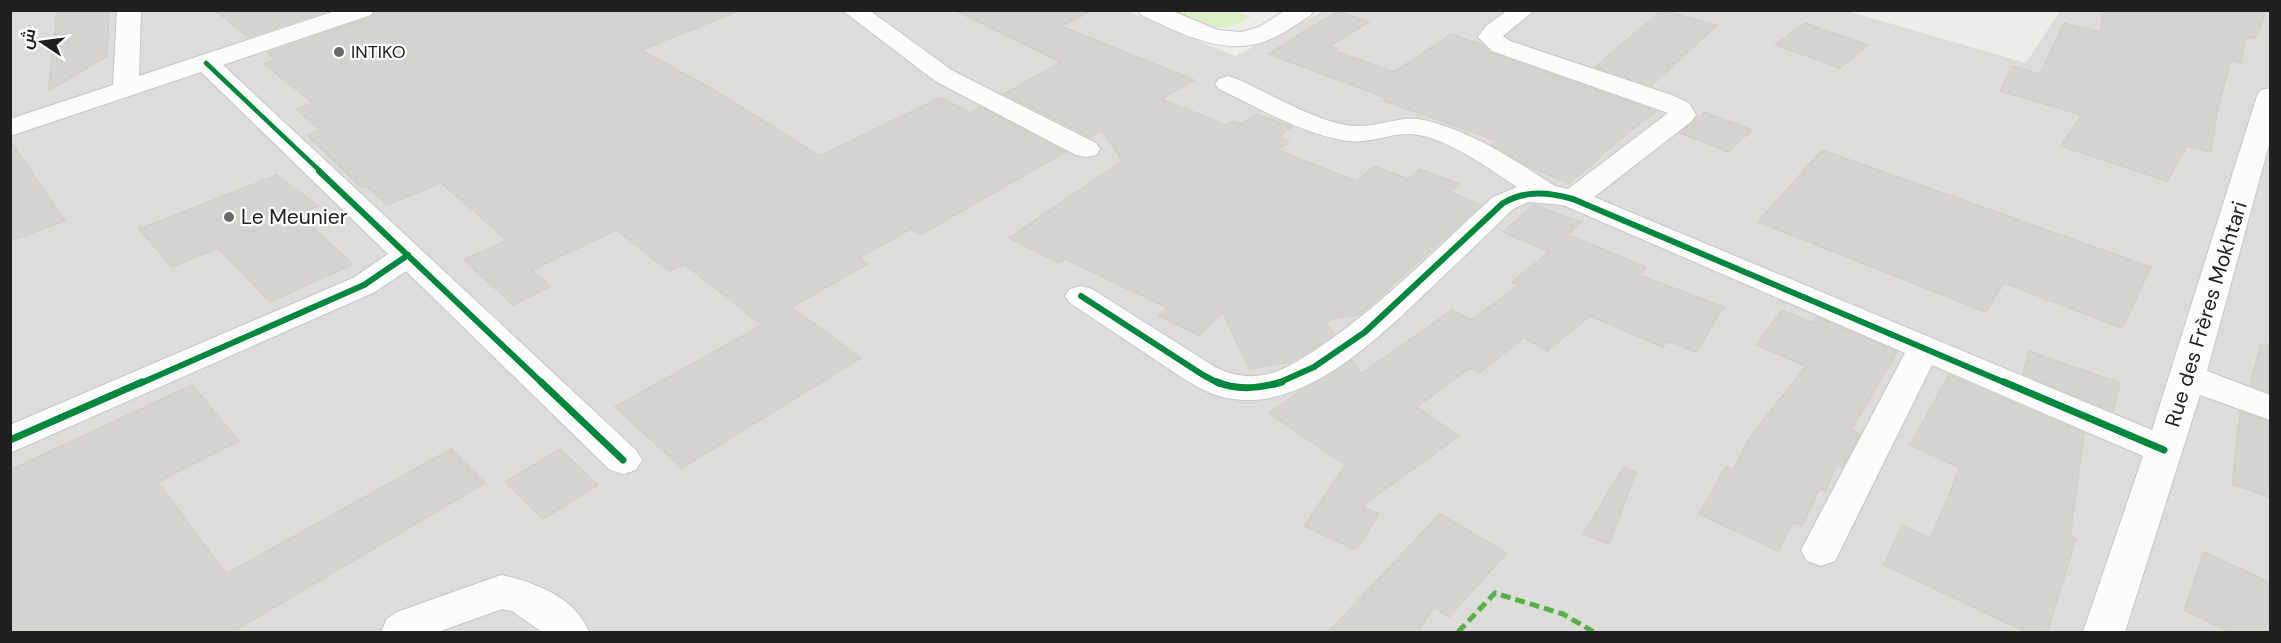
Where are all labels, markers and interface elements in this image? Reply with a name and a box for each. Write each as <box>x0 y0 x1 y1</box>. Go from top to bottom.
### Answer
north arrow <box>12 12 72 72</box>
text: ش <box>15 26 40 51</box>
place label: INTIKO <box>351 40 406 64</box>
marker: INTIKO <box>332 45 346 59</box>
street label: Rue des Frères Mokhtari <box>2158 198 2254 430</box>
place label: Le Meunier <box>241 203 348 231</box>
marker: Le Meunier <box>222 210 236 224</box>

